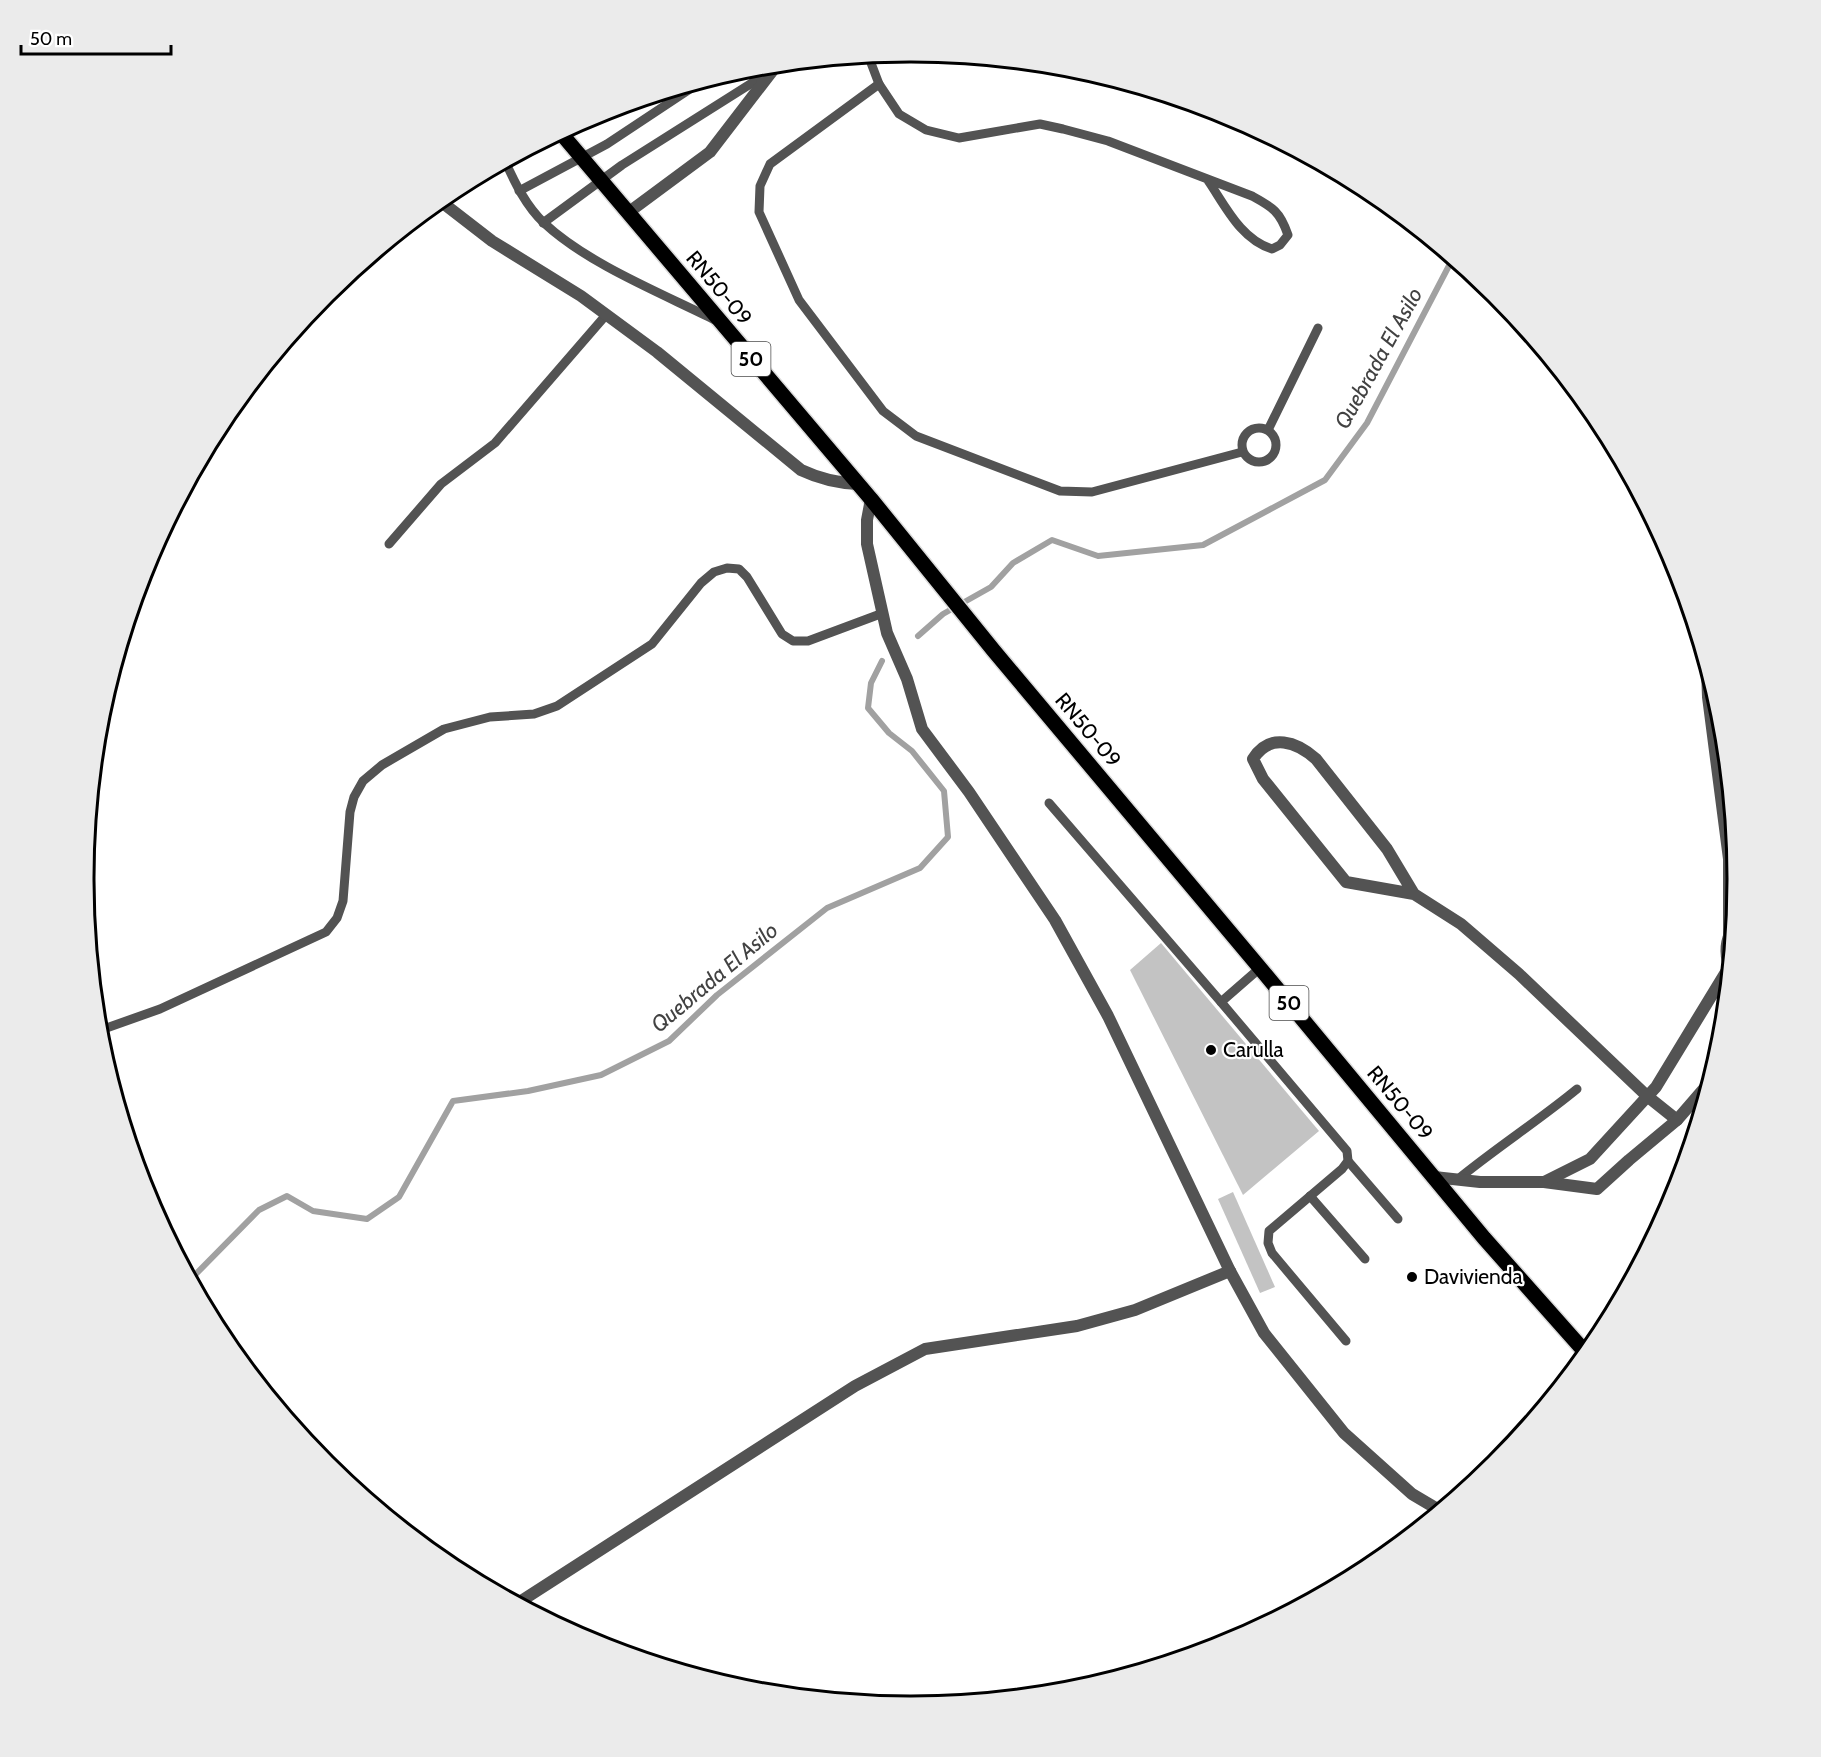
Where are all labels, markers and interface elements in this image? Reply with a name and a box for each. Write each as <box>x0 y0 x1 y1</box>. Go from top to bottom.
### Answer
scale bar <box>21 18 171 56</box>
text: 50 m <box>30 28 72 50</box>
street label: RN50-09 <box>681 246 758 330</box>
water label: Quebrada El Asilo <box>1329 283 1428 433</box>
road number: 50 <box>732 342 771 376</box>
street label: RN50-09 <box>1050 688 1127 772</box>
water label: Quebrada El Asilo <box>645 917 783 1038</box>
road number: 50 <box>1270 986 1308 1020</box>
place label: Carulla <box>1223 1037 1284 1062</box>
marker: Carulla <box>1204 1043 1218 1057</box>
street label: RN50-09 <box>1362 1061 1439 1145</box>
place label: Davivienda <box>1424 1264 1523 1289</box>
marker: Davivienda <box>1405 1270 1419 1284</box>

